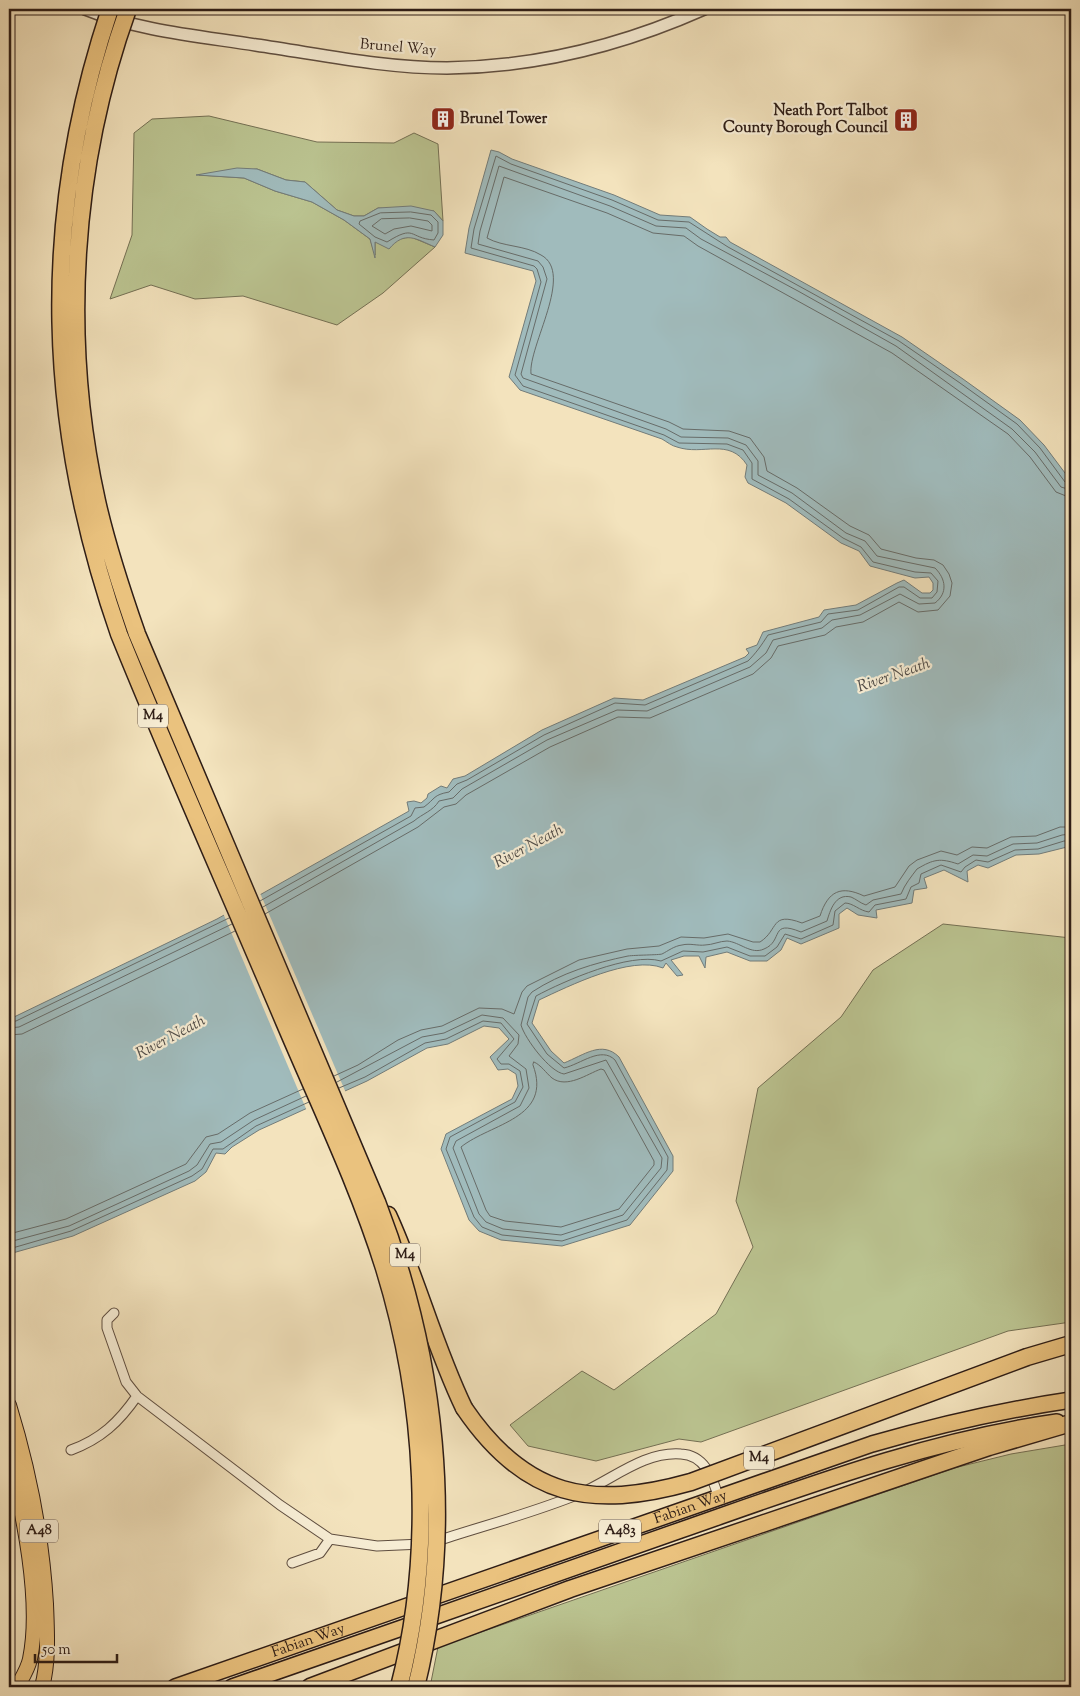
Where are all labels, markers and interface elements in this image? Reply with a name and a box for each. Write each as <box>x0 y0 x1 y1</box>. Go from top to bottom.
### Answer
street label: Brunel Way <box>359 34 438 62</box>
place label: Neath Port Talbot County Borough Council <box>723 101 889 139</box>
building icon: Brunel Tower <box>430 106 456 132</box>
building icon: Neath Port Talbot County Borough Council <box>893 107 919 133</box>
place label: Brunel Tower <box>460 109 547 130</box>
water label: River Neath <box>854 653 934 699</box>
road number: M4 <box>138 704 168 728</box>
water label: River Neath <box>490 819 568 875</box>
water label: River Neath <box>132 1010 210 1066</box>
road number: M4 <box>390 1244 420 1266</box>
road number: M4 <box>744 1446 774 1470</box>
street label: Fabian Way <box>651 1485 731 1530</box>
road number: A48 <box>20 1520 58 1542</box>
road number: A483 <box>599 1520 641 1542</box>
street label: Fabian Way <box>269 1618 348 1663</box>
scale bar <box>35 1631 118 1663</box>
text: 50 m <box>41 1640 71 1661</box>

